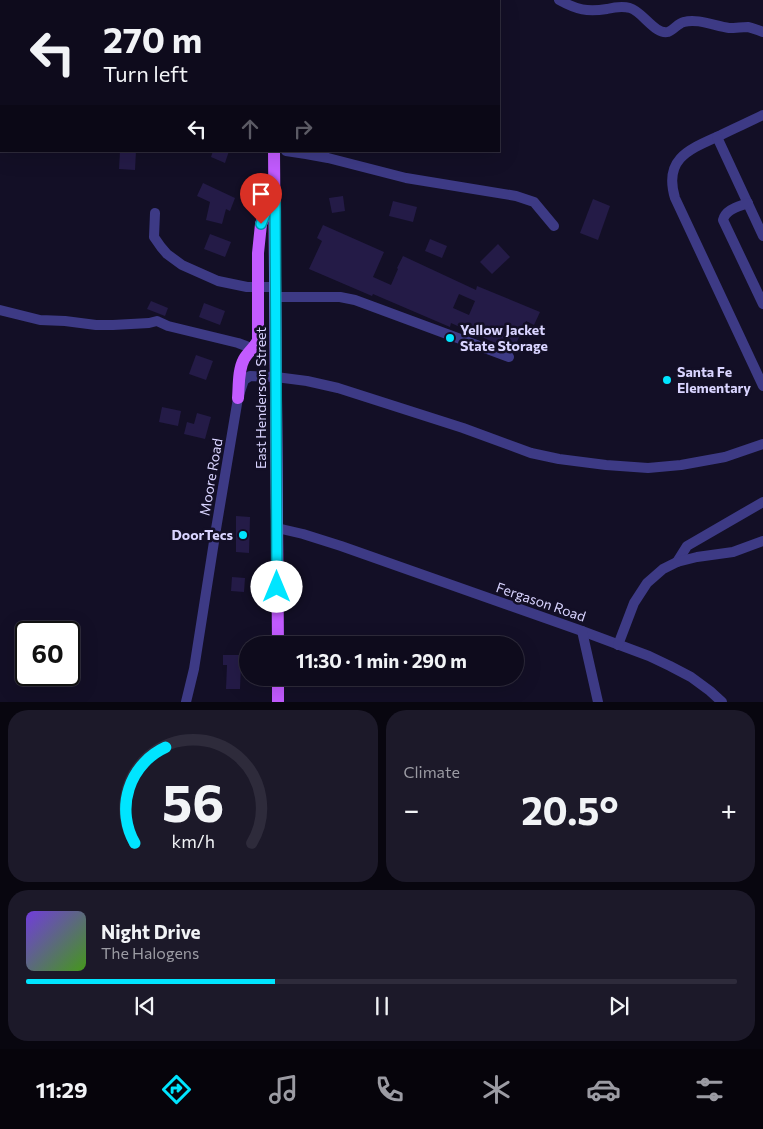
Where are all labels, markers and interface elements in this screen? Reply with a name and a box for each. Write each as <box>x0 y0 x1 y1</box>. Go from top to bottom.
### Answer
text: 270 m <box>103 17 202 60</box>
icon: left <box>20 20 85 85</box>
text: Turn left <box>103 60 188 87</box>
icon: left <box>183 115 211 143</box>
icon: ahead <box>236 115 264 143</box>
icon: right <box>289 115 317 143</box>
pin <box>240 173 282 224</box>
icon: arrive <box>247 180 275 208</box>
place label: Yellow Jacket State Storage <box>460 321 548 354</box>
street label: East Henderson Street <box>252 327 269 469</box>
marker: Yellow Jacket State Storage <box>444 332 456 344</box>
place label: Santa Fe Elementary <box>677 363 751 396</box>
marker: Santa Fe Elementary <box>661 374 673 386</box>
street label: Moore Road <box>195 437 226 517</box>
place label: DoorTecs <box>172 526 233 543</box>
marker: DoorTecs <box>237 529 249 541</box>
position arrow <box>250 560 302 612</box>
street label: Fergason Road <box>494 578 588 625</box>
speed limit sign: 60 <box>15 621 80 686</box>
text: 11:30 · 1 min · 290 m <box>296 649 467 672</box>
text: Climate <box>404 762 460 781</box>
text: 56 <box>162 769 224 833</box>
text: 20.5° <box>521 786 619 833</box>
text: − <box>404 792 419 826</box>
text: + <box>721 792 737 826</box>
text: km/h <box>171 830 214 852</box>
text: Night Drive <box>101 920 201 943</box>
text: The Halogens <box>101 943 199 962</box>
icon: previous <box>131 992 159 1020</box>
icon: pause <box>368 992 396 1020</box>
icon: next <box>605 992 633 1020</box>
icon: directions <box>159 1072 194 1107</box>
icon: music <box>266 1072 301 1107</box>
icon: phone <box>372 1072 407 1107</box>
icon: climate <box>479 1072 514 1107</box>
icon: car <box>586 1072 621 1107</box>
icon: filters <box>692 1072 727 1107</box>
text: 11:29 <box>36 1076 87 1103</box>

